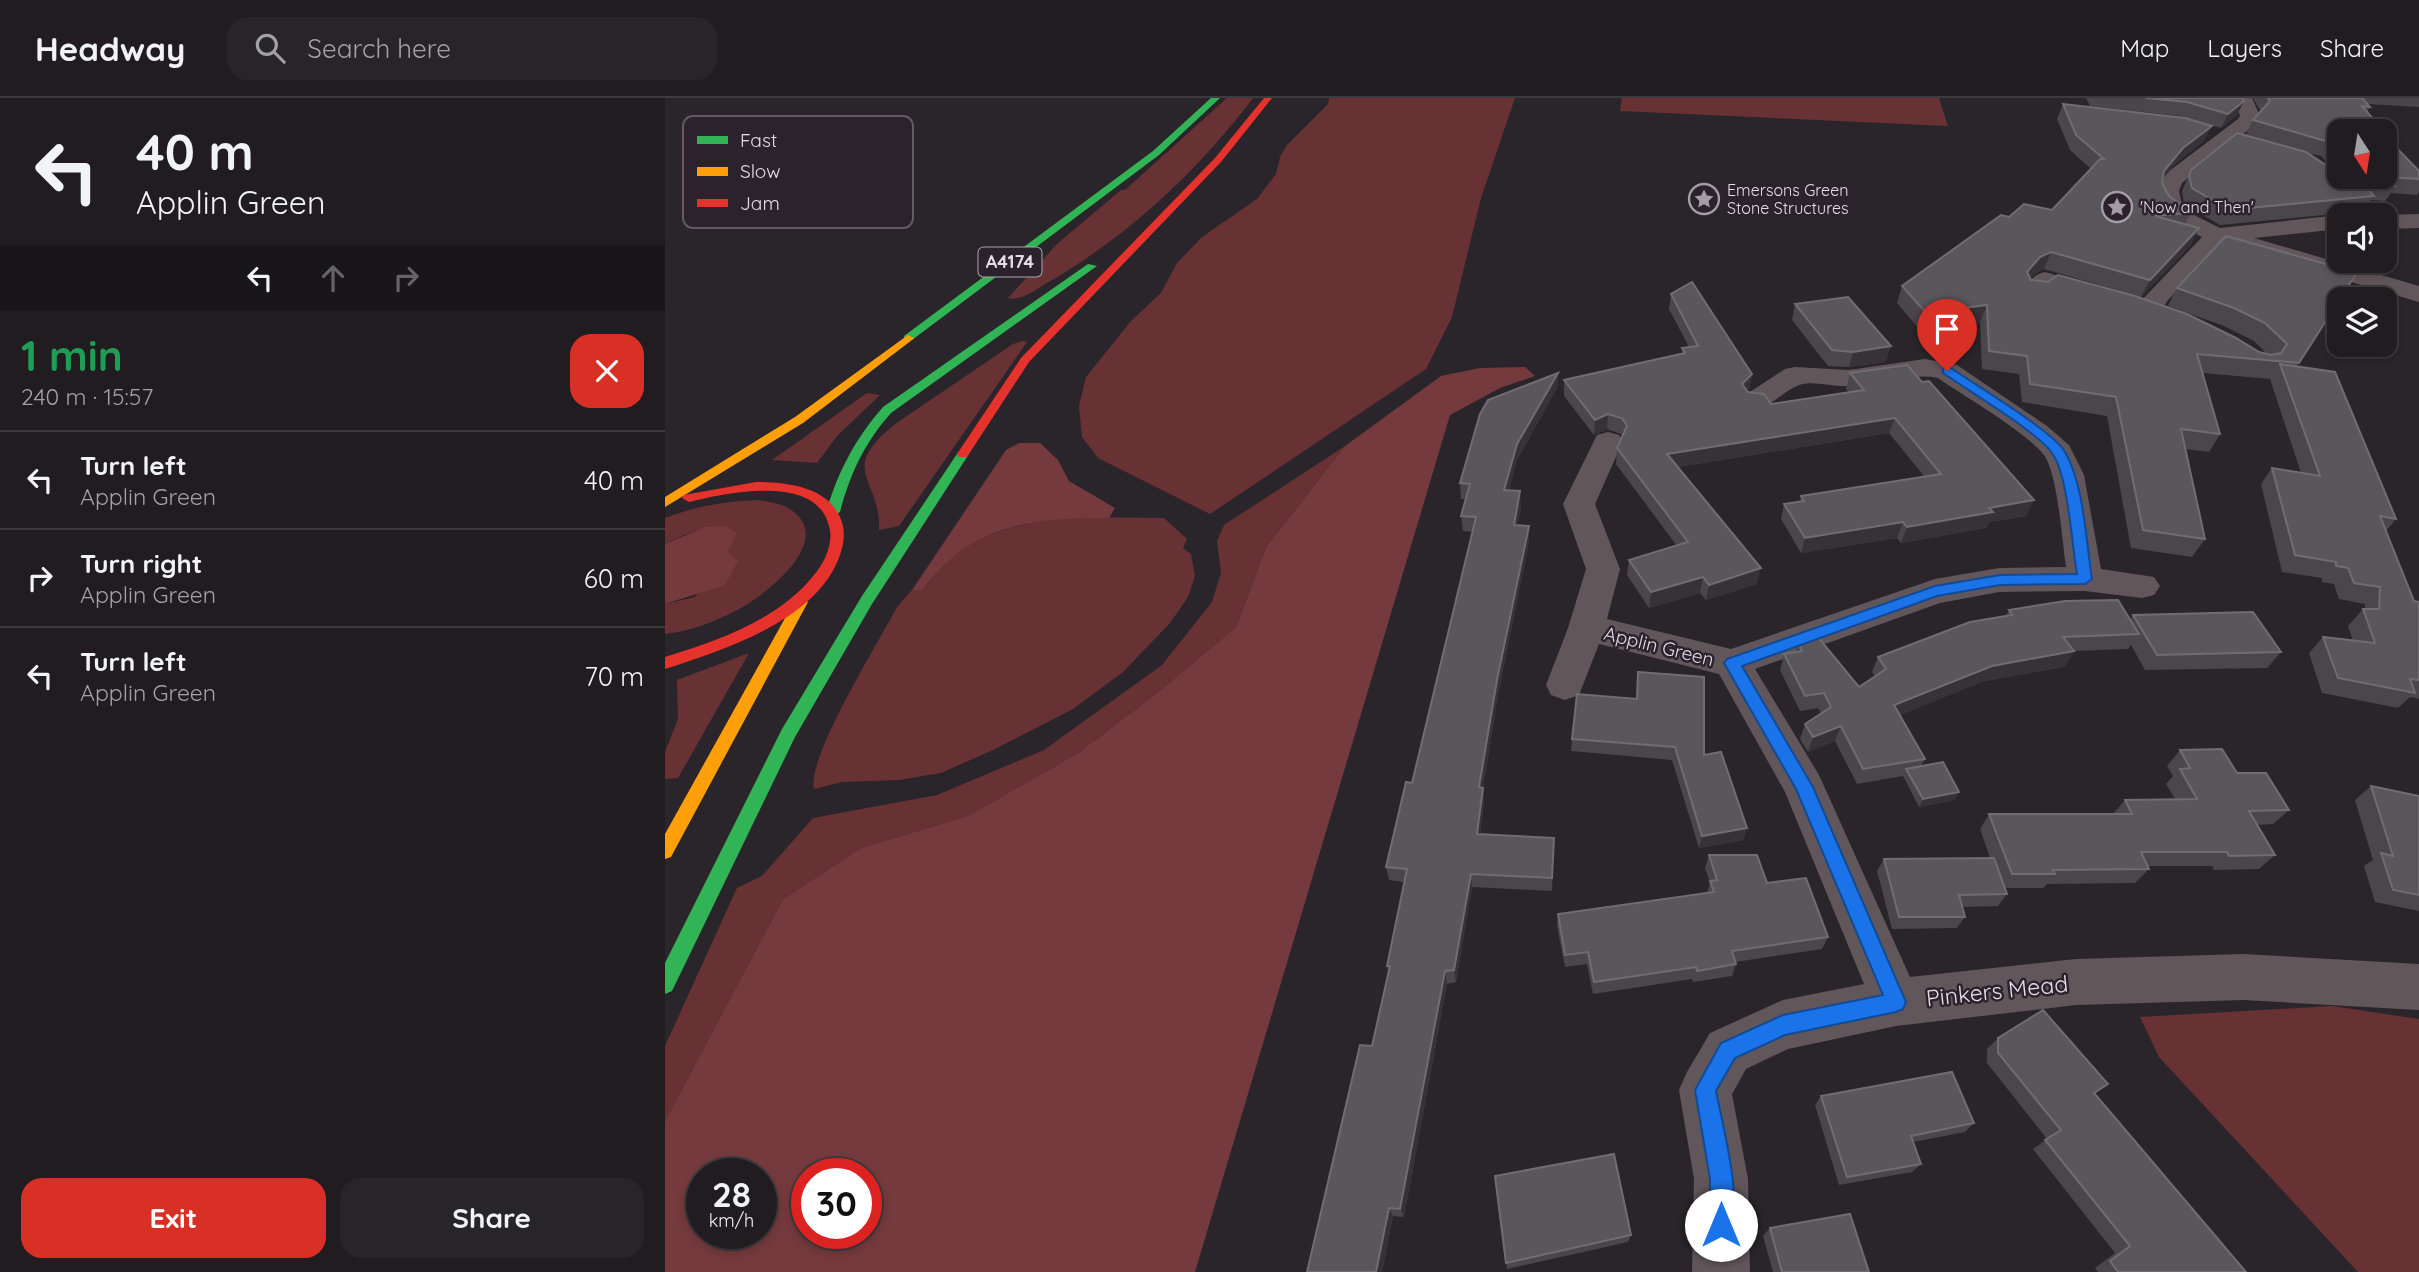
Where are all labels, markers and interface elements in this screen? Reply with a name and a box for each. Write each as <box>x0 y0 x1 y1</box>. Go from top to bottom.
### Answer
search box <box>227 17 717 80</box>
text: Headway <box>35 28 185 69</box>
icon: search <box>251 29 289 67</box>
text: Search here <box>307 32 451 65</box>
text: Map <box>2120 33 2169 63</box>
text: Layers <box>2207 33 2282 63</box>
text: Share <box>2320 33 2384 63</box>
legend <box>683 116 913 228</box>
north arrow <box>2327 119 2397 189</box>
map controls <box>2327 119 2397 357</box>
text: 40 m <box>136 121 254 182</box>
icon: left <box>21 126 112 217</box>
text: Fast <box>740 128 777 152</box>
text: Slow <box>740 159 781 183</box>
place label: Emersons Green Stone Structures <box>1727 180 1849 218</box>
text: Applin Green <box>136 182 325 222</box>
place icon: Emersons Green Stone Structures <box>1687 182 1721 216</box>
place icon: 'Now and Then' <box>2100 190 2134 224</box>
text: Jam <box>740 191 780 215</box>
place label: 'Now and Then' <box>2140 197 2254 217</box>
button: sound <box>2327 203 2397 273</box>
road number: A4174 <box>979 247 1041 276</box>
icon: left <box>241 259 279 297</box>
icon: ahead <box>314 259 352 297</box>
icon: right <box>387 259 425 297</box>
button: layers <box>2327 287 2397 357</box>
pin <box>1917 299 1977 371</box>
icon: arrive <box>1928 310 1966 348</box>
text: 1 min <box>21 329 123 382</box>
button: close <box>570 334 644 408</box>
text: 240 m · 15:57 <box>21 382 153 411</box>
text: Turn left <box>80 449 187 482</box>
icon: left <box>21 461 59 499</box>
text: 40 m <box>584 464 644 497</box>
text: Applin Green <box>80 482 216 511</box>
text: Turn right <box>80 547 202 580</box>
icon: right <box>21 559 59 597</box>
text: 60 m <box>584 562 644 595</box>
text: Applin Green <box>80 580 216 609</box>
street label: Applin Green <box>1602 621 1716 671</box>
text: Turn left <box>80 645 187 678</box>
icon: left <box>21 657 59 695</box>
text: 70 m <box>584 660 644 693</box>
text: Applin Green <box>80 678 216 707</box>
street label: Pinkers Mead <box>1925 969 2069 1012</box>
speed limit sign: 30 <box>791 1158 882 1249</box>
text: 28 <box>712 1172 751 1216</box>
button: Exit <box>21 1178 326 1258</box>
button: Share <box>340 1178 644 1258</box>
position arrow <box>1684 1188 1758 1262</box>
text: km/h <box>709 1209 754 1232</box>

